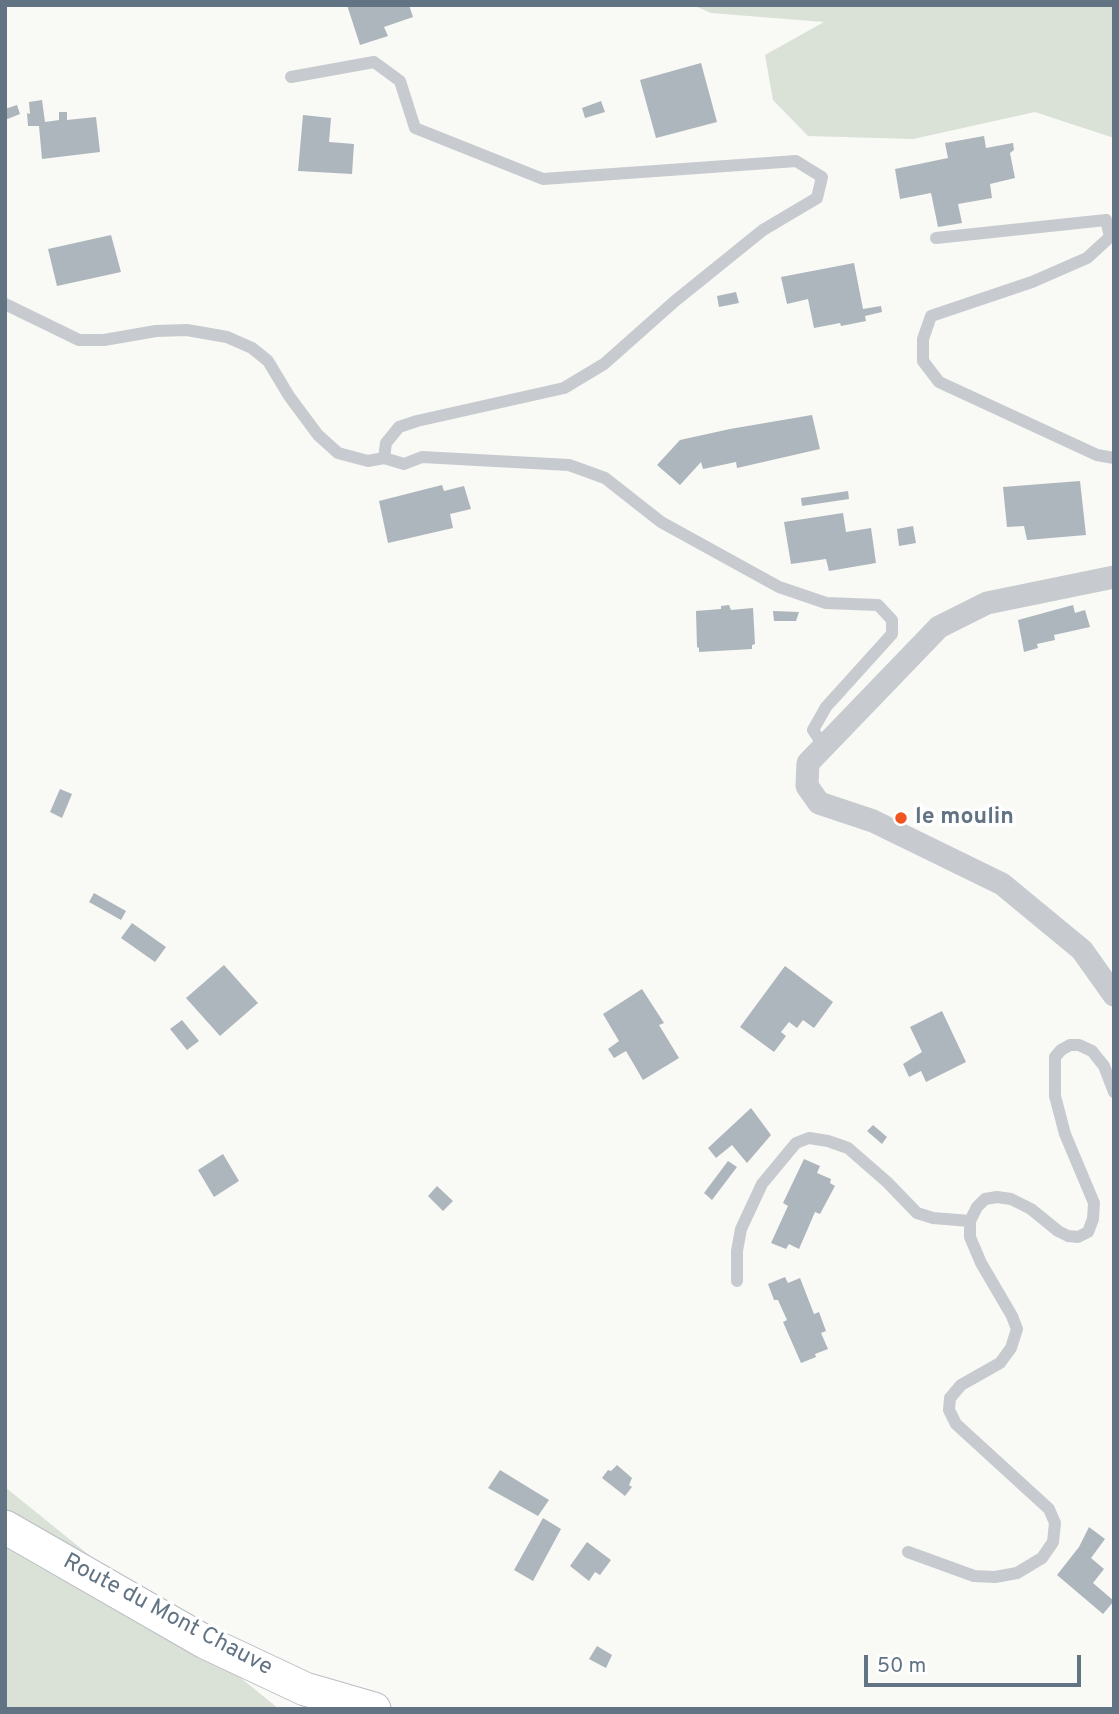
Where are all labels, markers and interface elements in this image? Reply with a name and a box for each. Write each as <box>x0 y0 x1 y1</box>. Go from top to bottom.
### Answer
place label: le moulin <box>915 804 1014 832</box>
marker: le moulin <box>893 810 909 826</box>
street label: Route du Mont Chauve <box>58 1549 276 1683</box>
scale bar <box>867 1640 1084 1684</box>
text: 50 m <box>877 1653 926 1680</box>

